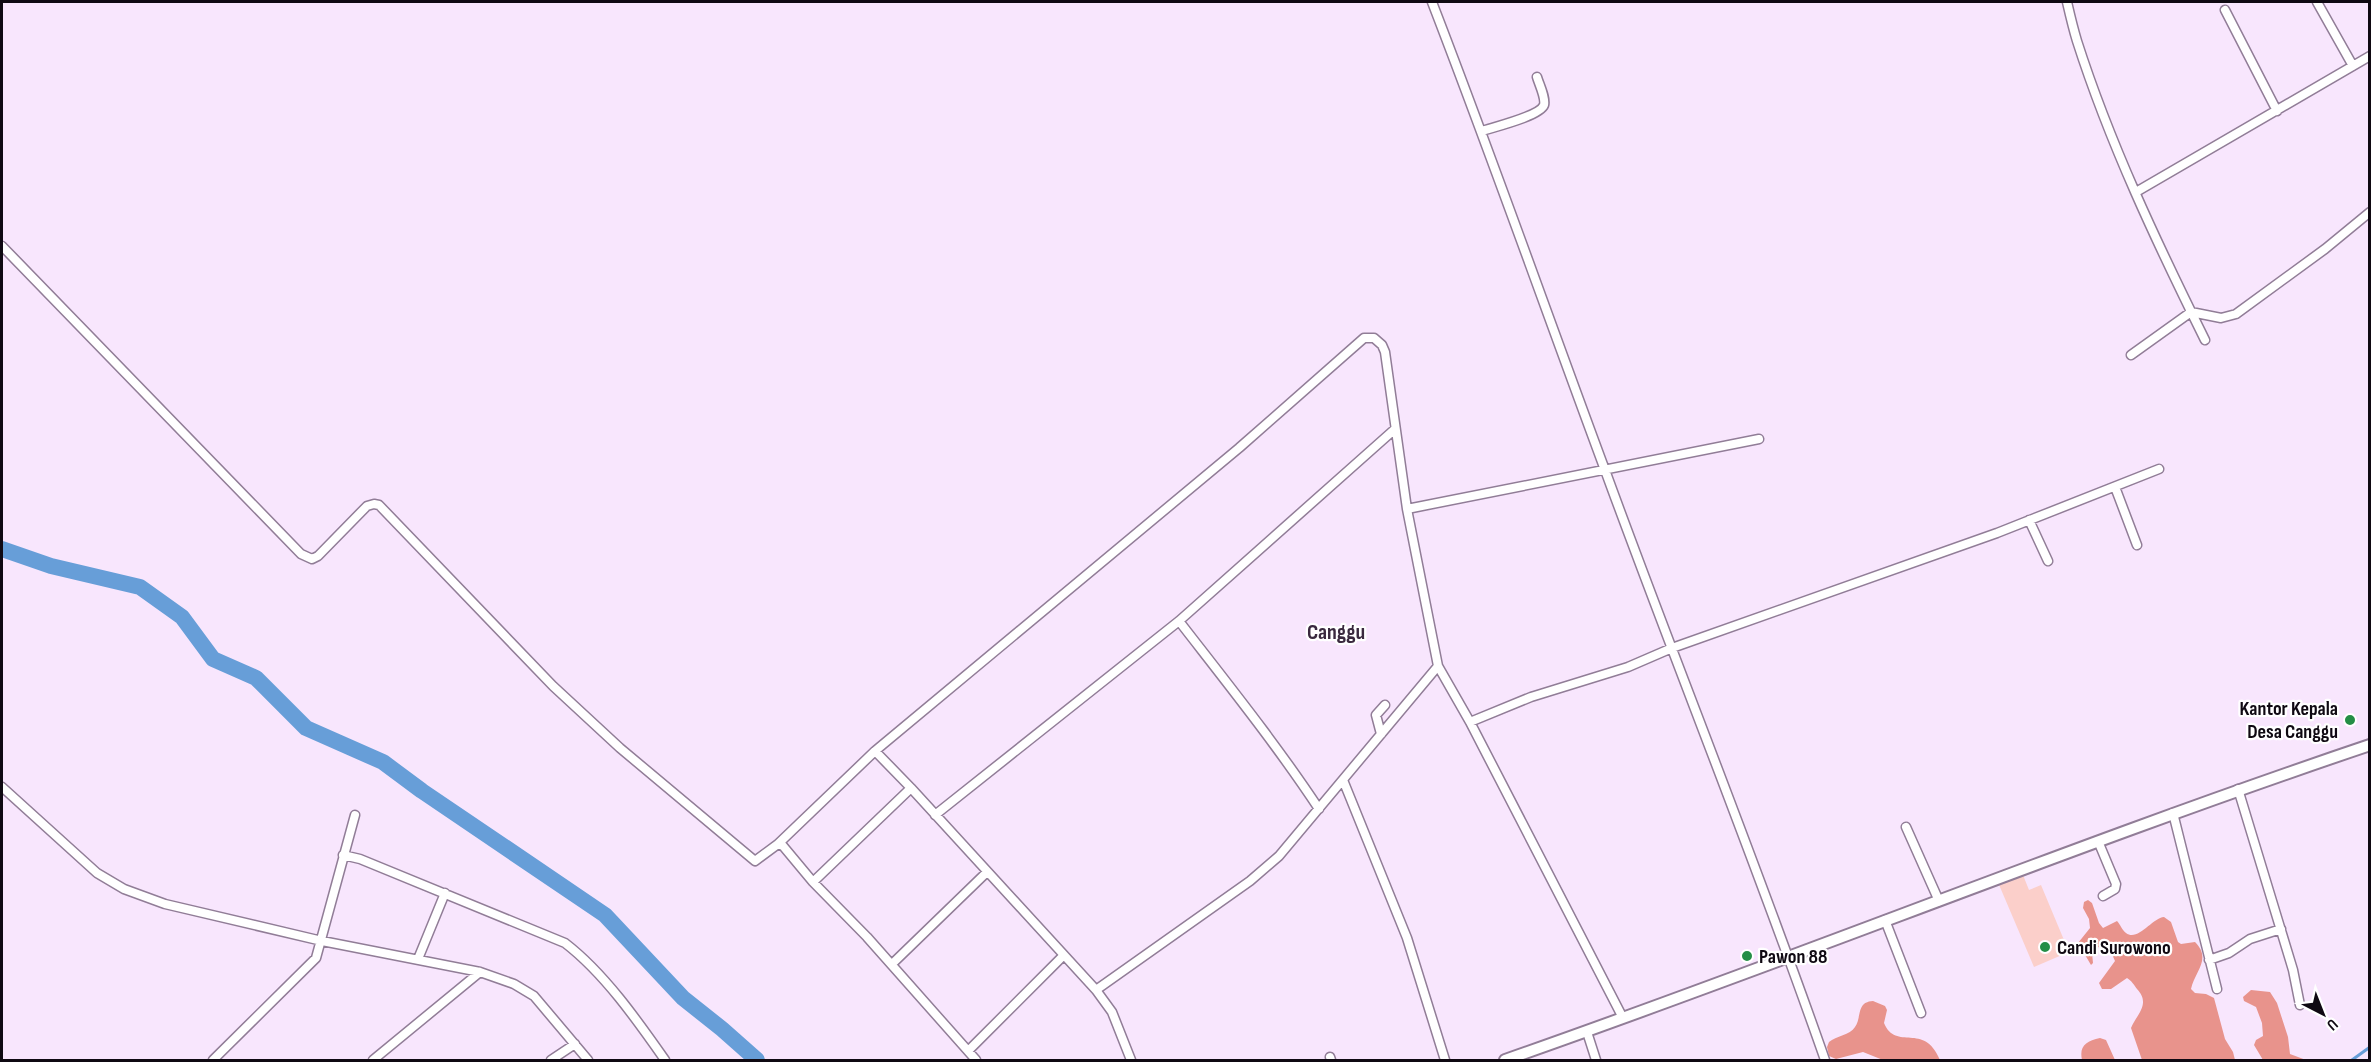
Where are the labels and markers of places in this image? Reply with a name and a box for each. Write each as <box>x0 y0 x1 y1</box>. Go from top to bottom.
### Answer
place label: Kantor Kepala Desa Canggu <box>2240 697 2338 744</box>
marker: Kantor Kepala Desa Canggu <box>2343 713 2357 727</box>
place label: Candi Surowono <box>2057 936 2171 960</box>
marker: Candi Surowono <box>2038 940 2052 954</box>
place label: Pawon 88 <box>1759 945 1828 969</box>
marker: Pawon 88 <box>1740 949 1754 963</box>

